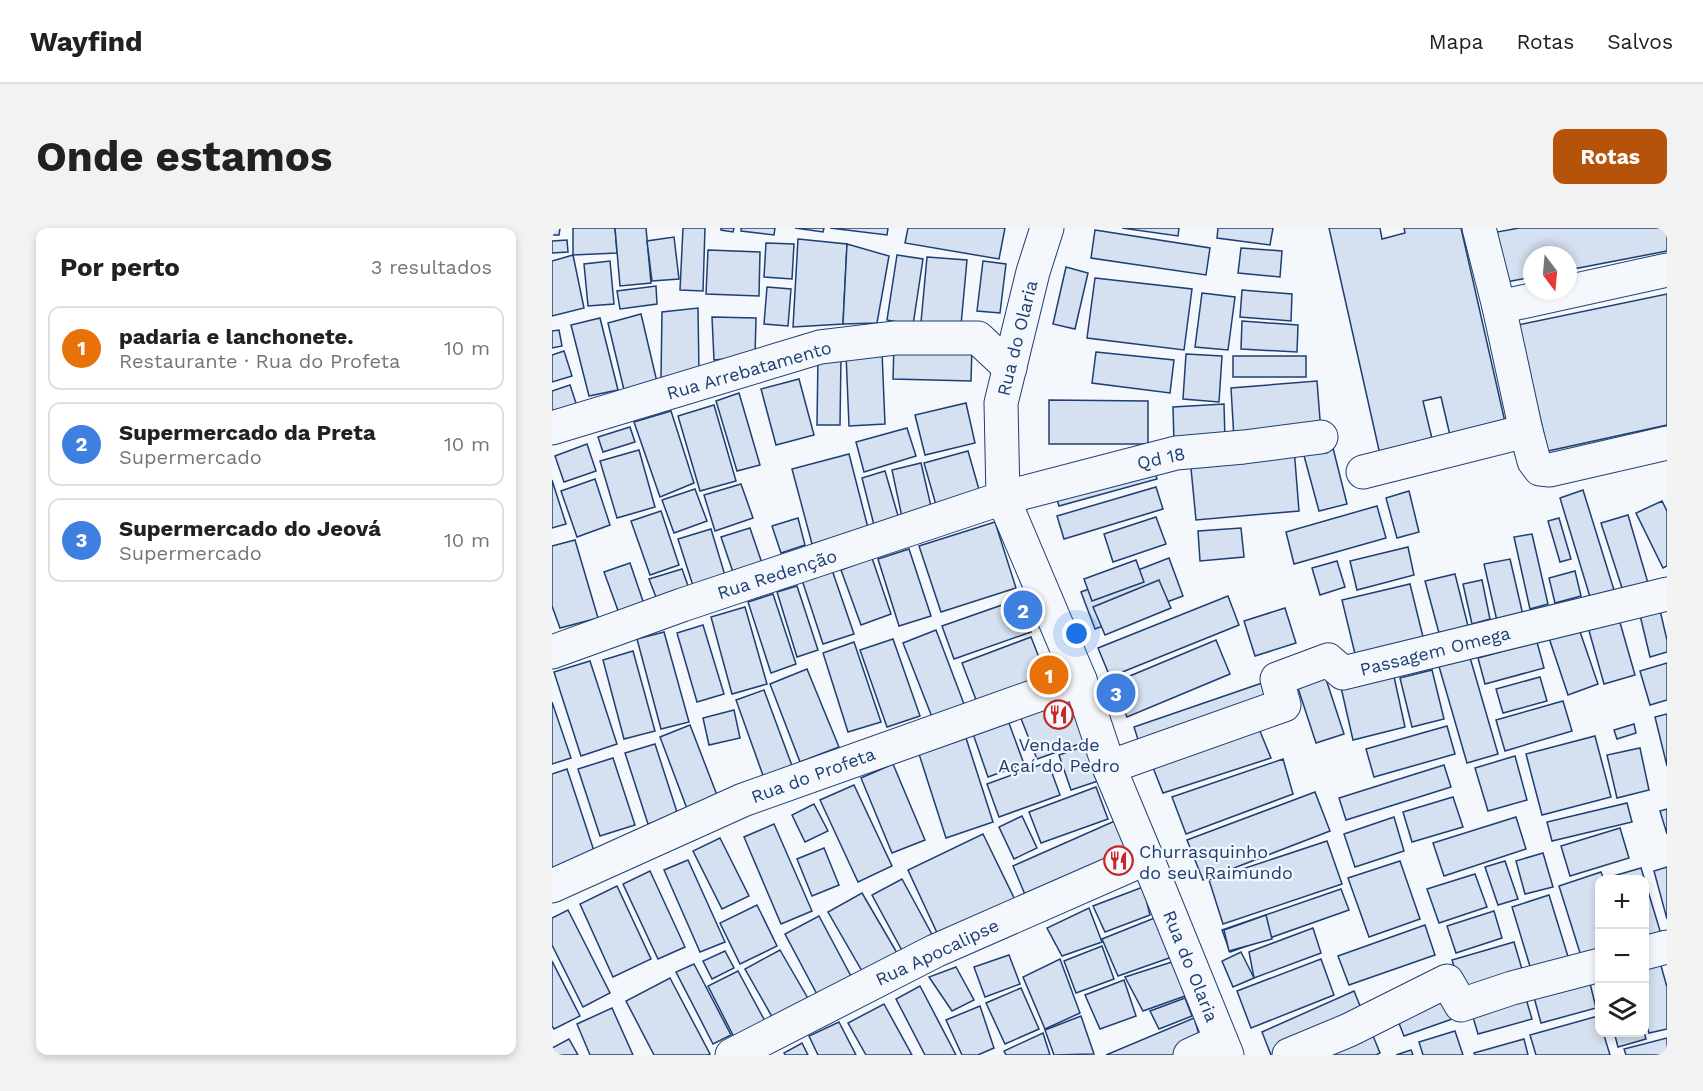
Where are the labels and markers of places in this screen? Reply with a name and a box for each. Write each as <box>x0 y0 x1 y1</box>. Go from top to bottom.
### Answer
pin: 2 <box>1004 588 1042 632</box>
pin: 1 <box>1030 652 1068 698</box>
pin: 3 <box>1096 670 1136 716</box>
restaurant icon: Venda de Açaí do Pedro <box>1043 699 1075 731</box>
place label: Venda de Açaí do Pedro <box>998 734 1120 776</box>
place label: Churrasquinho do seu Raimundo <box>1139 841 1293 883</box>
restaurant icon: Churrasquinho do seu Raimundo <box>1102 845 1134 877</box>

